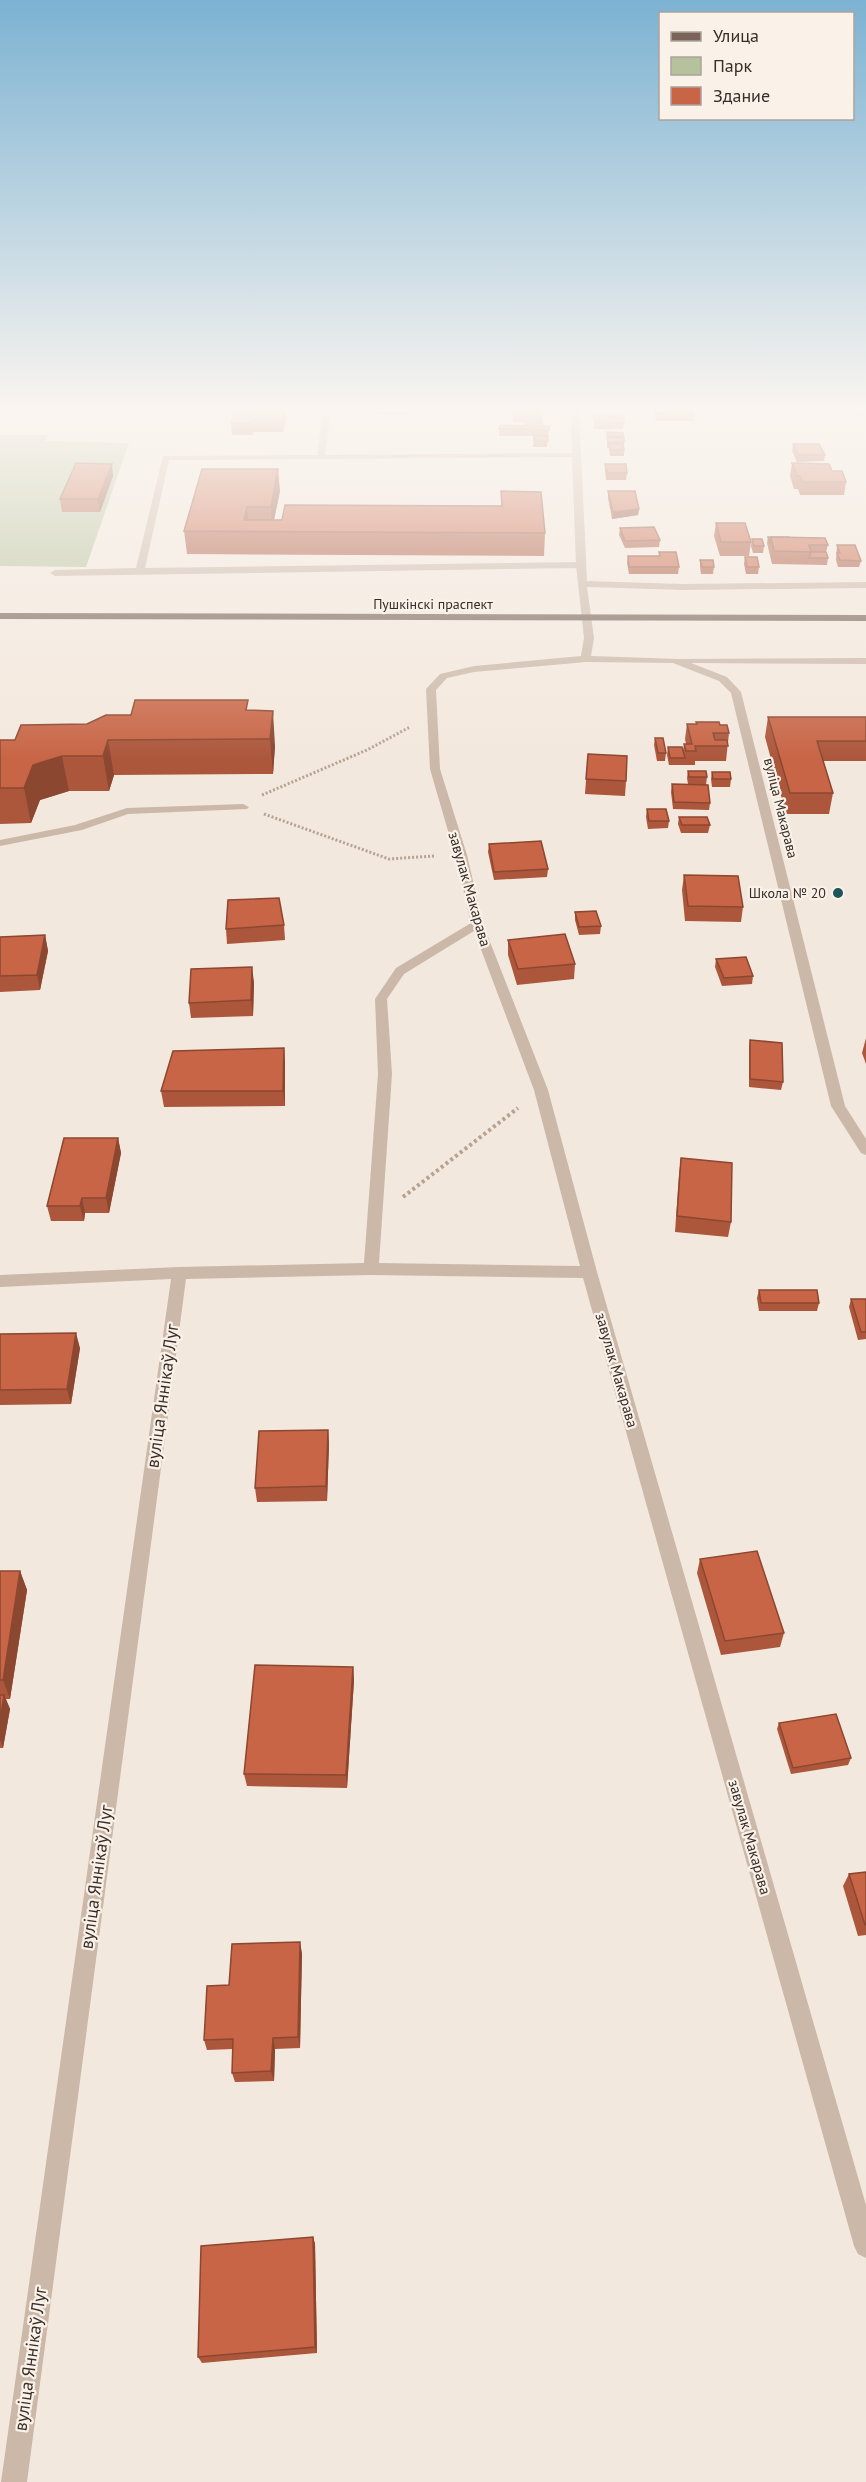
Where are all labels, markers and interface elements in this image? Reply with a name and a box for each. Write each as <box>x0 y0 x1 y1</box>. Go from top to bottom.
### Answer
legend <box>659 12 854 120</box>
text: Улица <box>713 24 759 47</box>
text: Парк <box>713 54 753 77</box>
text: Здание <box>713 84 770 107</box>
street label: Пушкінскі праспект <box>373 595 493 613</box>
street label: вуліца Макарава <box>760 756 802 860</box>
street label: завулак Макарава <box>444 829 496 949</box>
place label: Школа № 20 <box>749 884 826 902</box>
marker: Школа № 20 <box>831 886 845 900</box>
street label: завулак Макарава <box>591 1310 643 1430</box>
street label: вуліца Яннікаў Луг <box>141 1322 184 1470</box>
street label: завулак Макарава <box>724 1777 776 1897</box>
street label: вуліца Яннікаў Луг <box>75 1803 118 1951</box>
street label: вуліца Яннікаў Луг <box>9 2285 52 2433</box>

